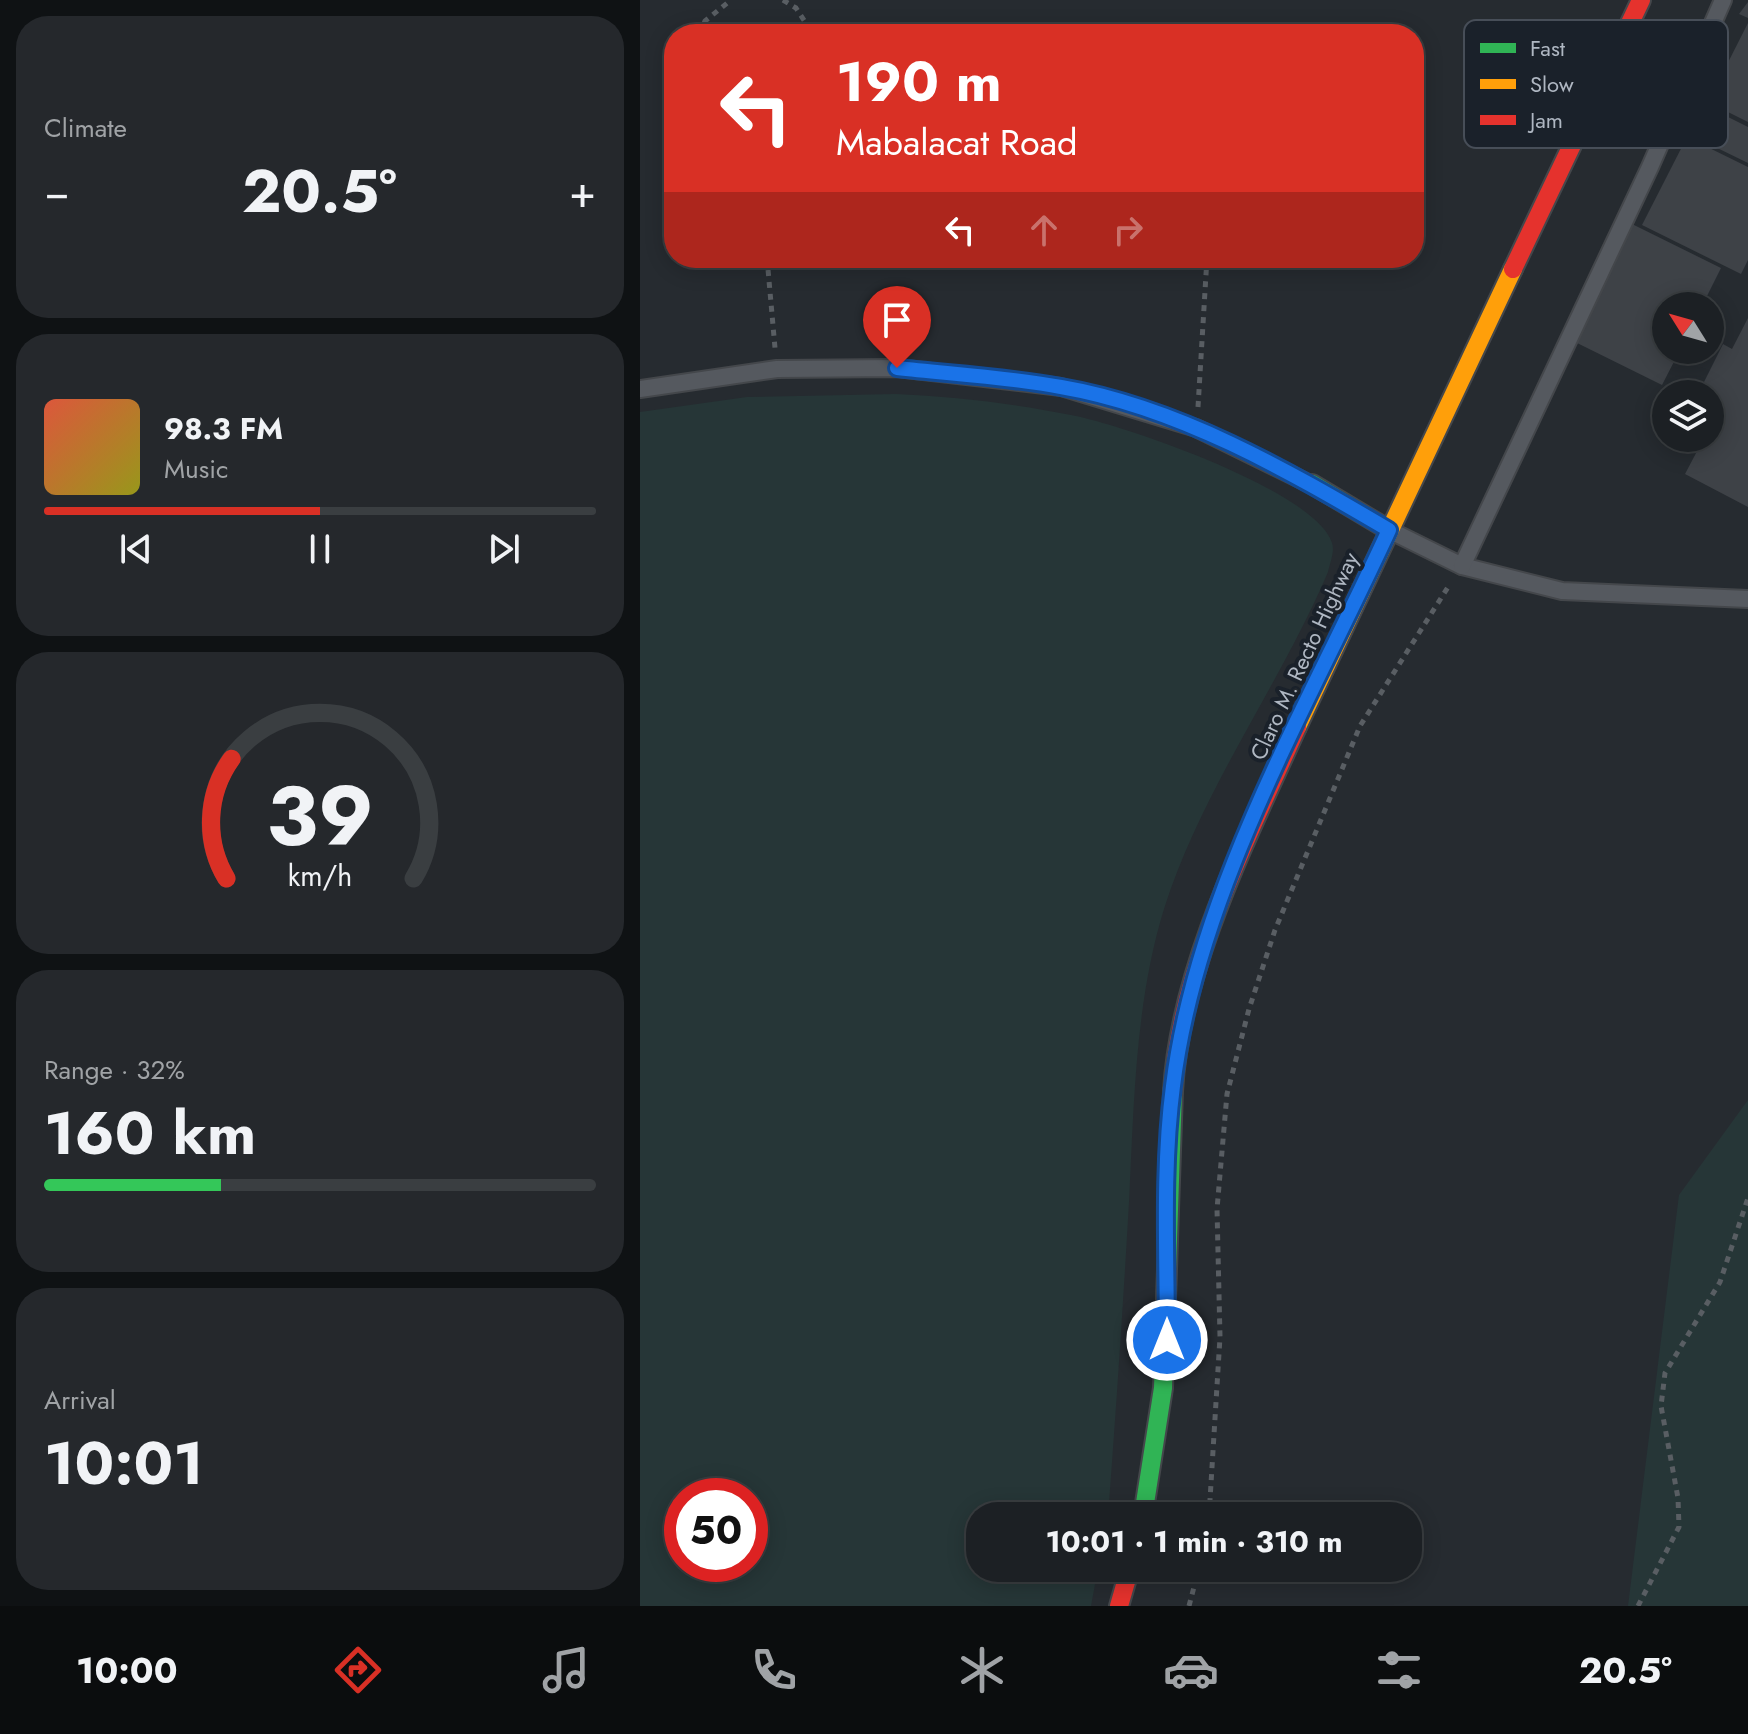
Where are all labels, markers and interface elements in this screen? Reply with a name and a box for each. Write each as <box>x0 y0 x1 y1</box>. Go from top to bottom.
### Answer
legend <box>1464 20 1728 148</box>
text: Fast <box>1530 32 1566 64</box>
text: 190 m <box>836 41 1002 122</box>
icon: left <box>704 56 808 160</box>
text: Slow <box>1530 68 1574 100</box>
text: Jam <box>1527 104 1563 136</box>
text: Climate <box>44 109 127 147</box>
text: Mabalacat Road <box>836 116 1078 168</box>
text: 20.5° <box>242 148 397 235</box>
text: − <box>44 160 70 224</box>
text: + <box>569 160 596 224</box>
icon: left <box>938 208 982 252</box>
icon: ahead <box>1022 208 1066 252</box>
icon: right <box>1106 208 1150 252</box>
pin <box>863 286 931 368</box>
north arrow <box>1652 292 1724 364</box>
map controls <box>1652 292 1724 452</box>
icon: arrive <box>875 298 919 342</box>
button: layers <box>1652 380 1724 452</box>
text: 98.3 FM <box>164 407 283 450</box>
text: Music <box>164 450 228 488</box>
icon: previous <box>114 527 158 571</box>
icon: pause <box>298 527 342 571</box>
icon: next <box>482 527 526 571</box>
street label: Claro M. Recto Highway <box>1242 546 1366 765</box>
text: 39 <box>266 756 374 876</box>
text: km/h <box>288 855 352 897</box>
text: Range · 32% <box>44 1051 185 1089</box>
text: 160 km <box>44 1090 256 1177</box>
position arrow <box>1125 1298 1209 1382</box>
text: Arrival <box>44 1381 116 1419</box>
text: 10:01 <box>44 1420 204 1507</box>
speed limit sign: 50 <box>664 1478 768 1582</box>
text: 10:01 · 1 min · 310 m <box>1046 1520 1343 1563</box>
icon: directions <box>330 1642 386 1698</box>
icon: music <box>538 1642 594 1698</box>
icon: phone <box>746 1642 802 1698</box>
icon: climate <box>954 1642 1010 1698</box>
icon: car <box>1163 1642 1219 1698</box>
icon: filters <box>1371 1642 1427 1698</box>
text: 10:00 <box>76 1644 178 1696</box>
text: 20.5° <box>1579 1644 1672 1696</box>

